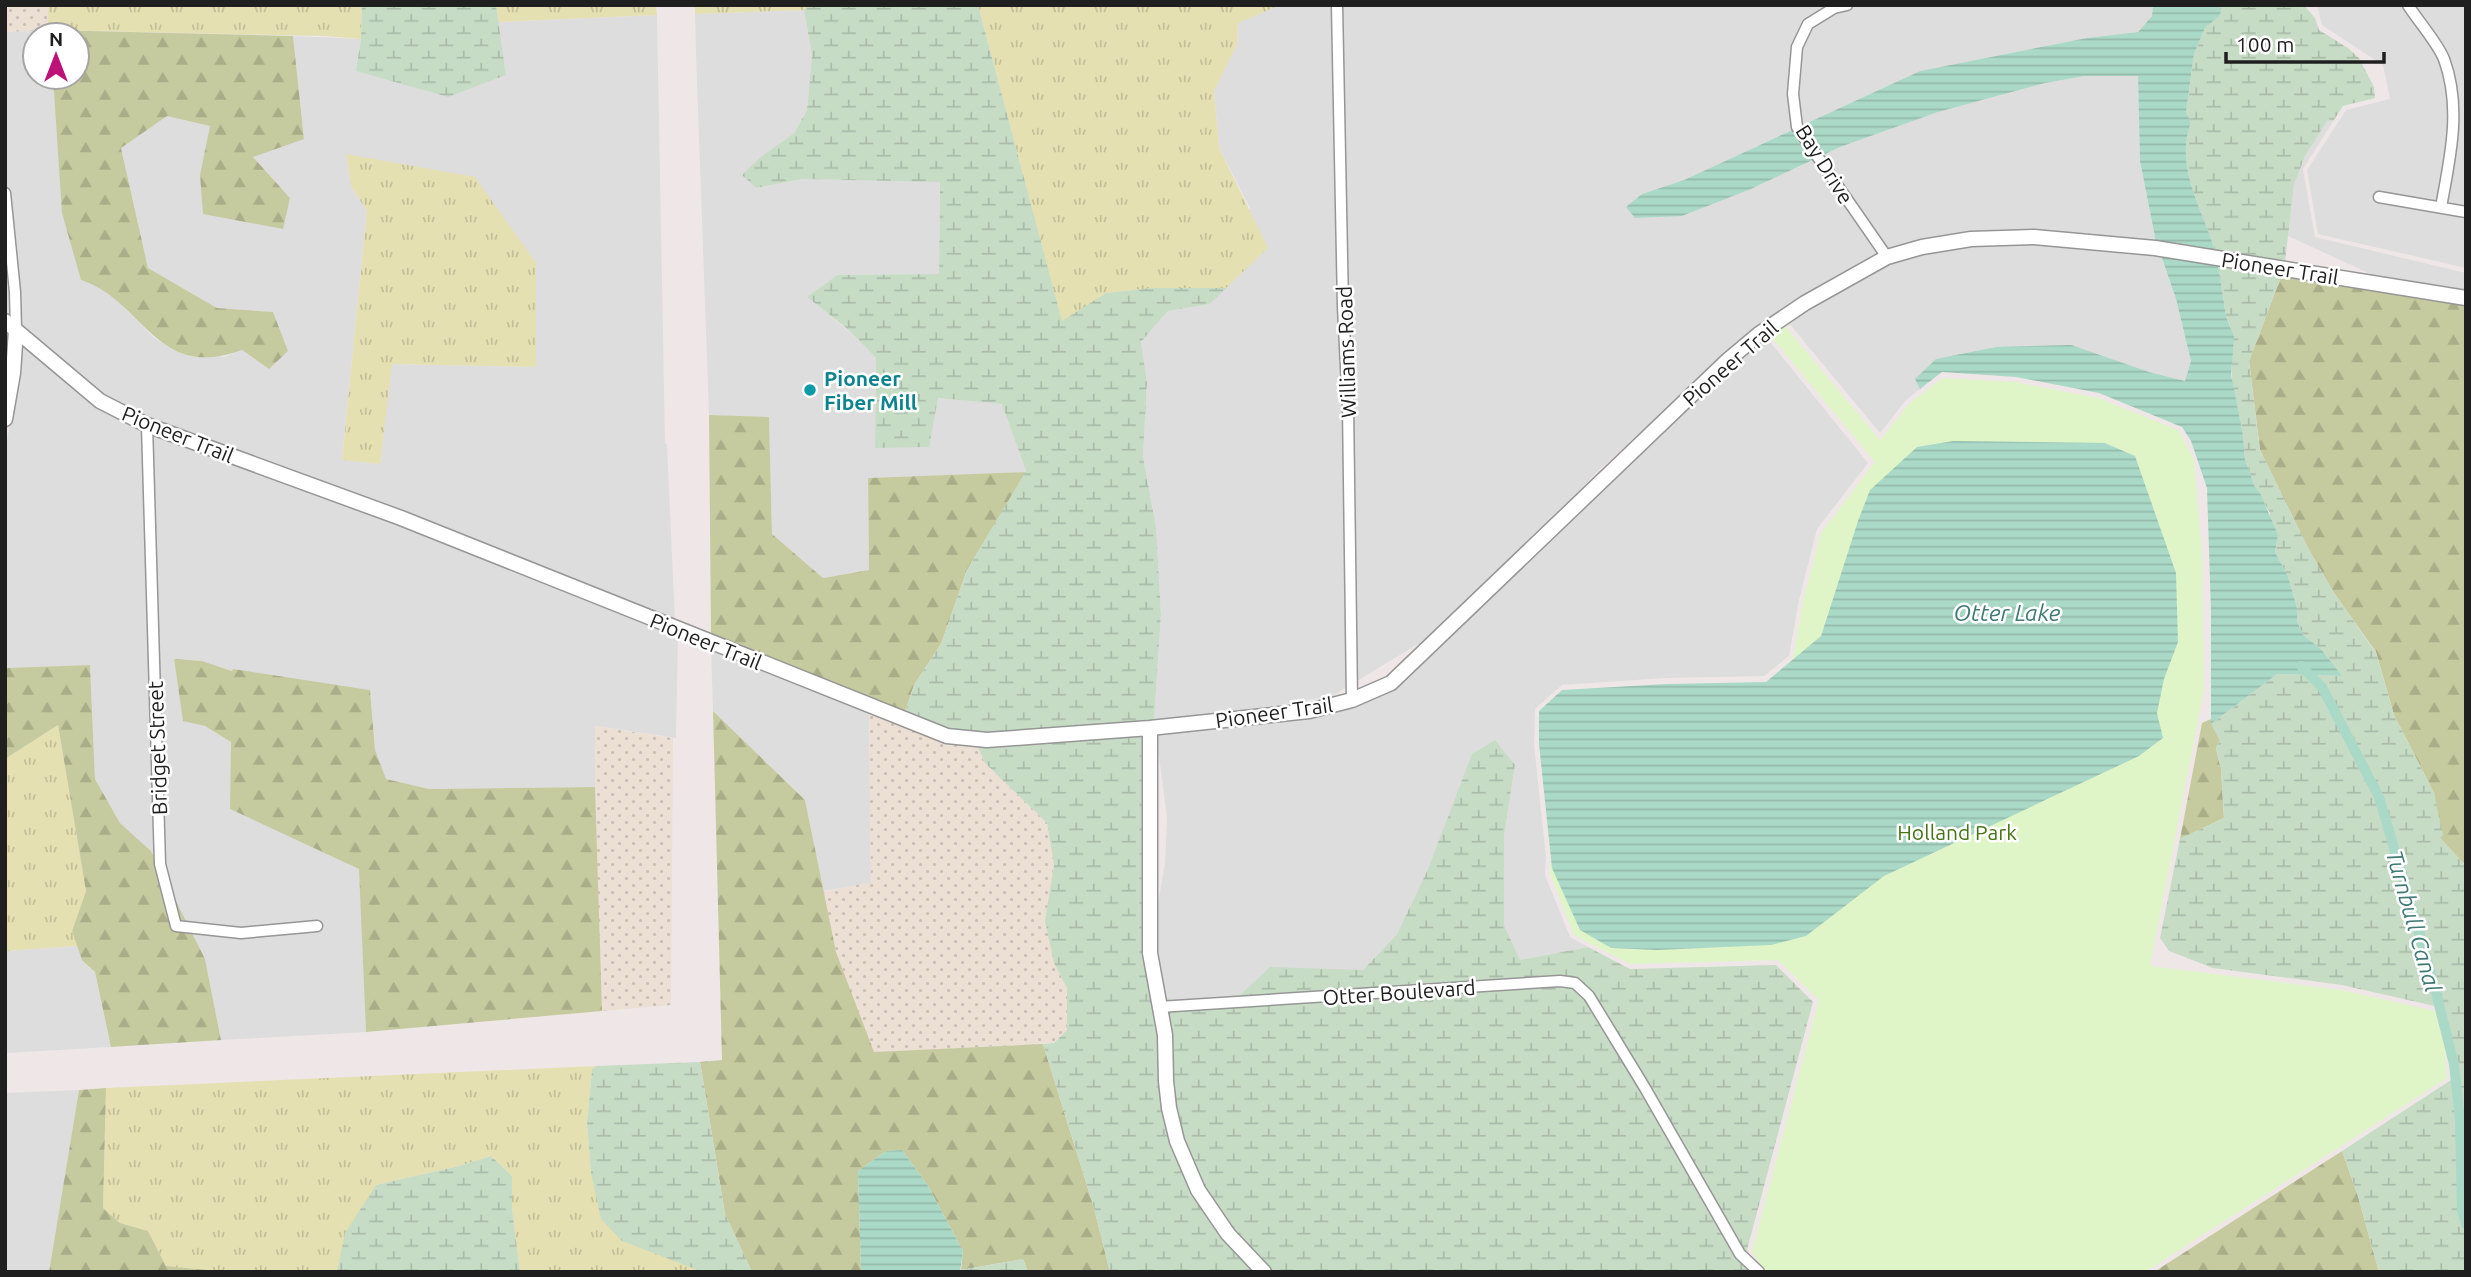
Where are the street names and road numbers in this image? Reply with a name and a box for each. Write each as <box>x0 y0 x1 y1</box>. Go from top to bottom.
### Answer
street label: Bay Drive <box>1791 120 1859 208</box>
street label: Pioneer Trail <box>2220 247 2340 289</box>
street label: Williams Road <box>1332 285 1360 419</box>
street label: Pioneer Trail <box>1678 315 1782 411</box>
street label: Pioneer Trail <box>119 401 237 467</box>
street label: Pioneer Trail <box>647 608 765 674</box>
street label: Bridget Street <box>143 681 171 815</box>
street label: Pioneer Trail <box>1214 692 1334 732</box>
street label: Otter Boulevard <box>1322 975 1476 1009</box>

